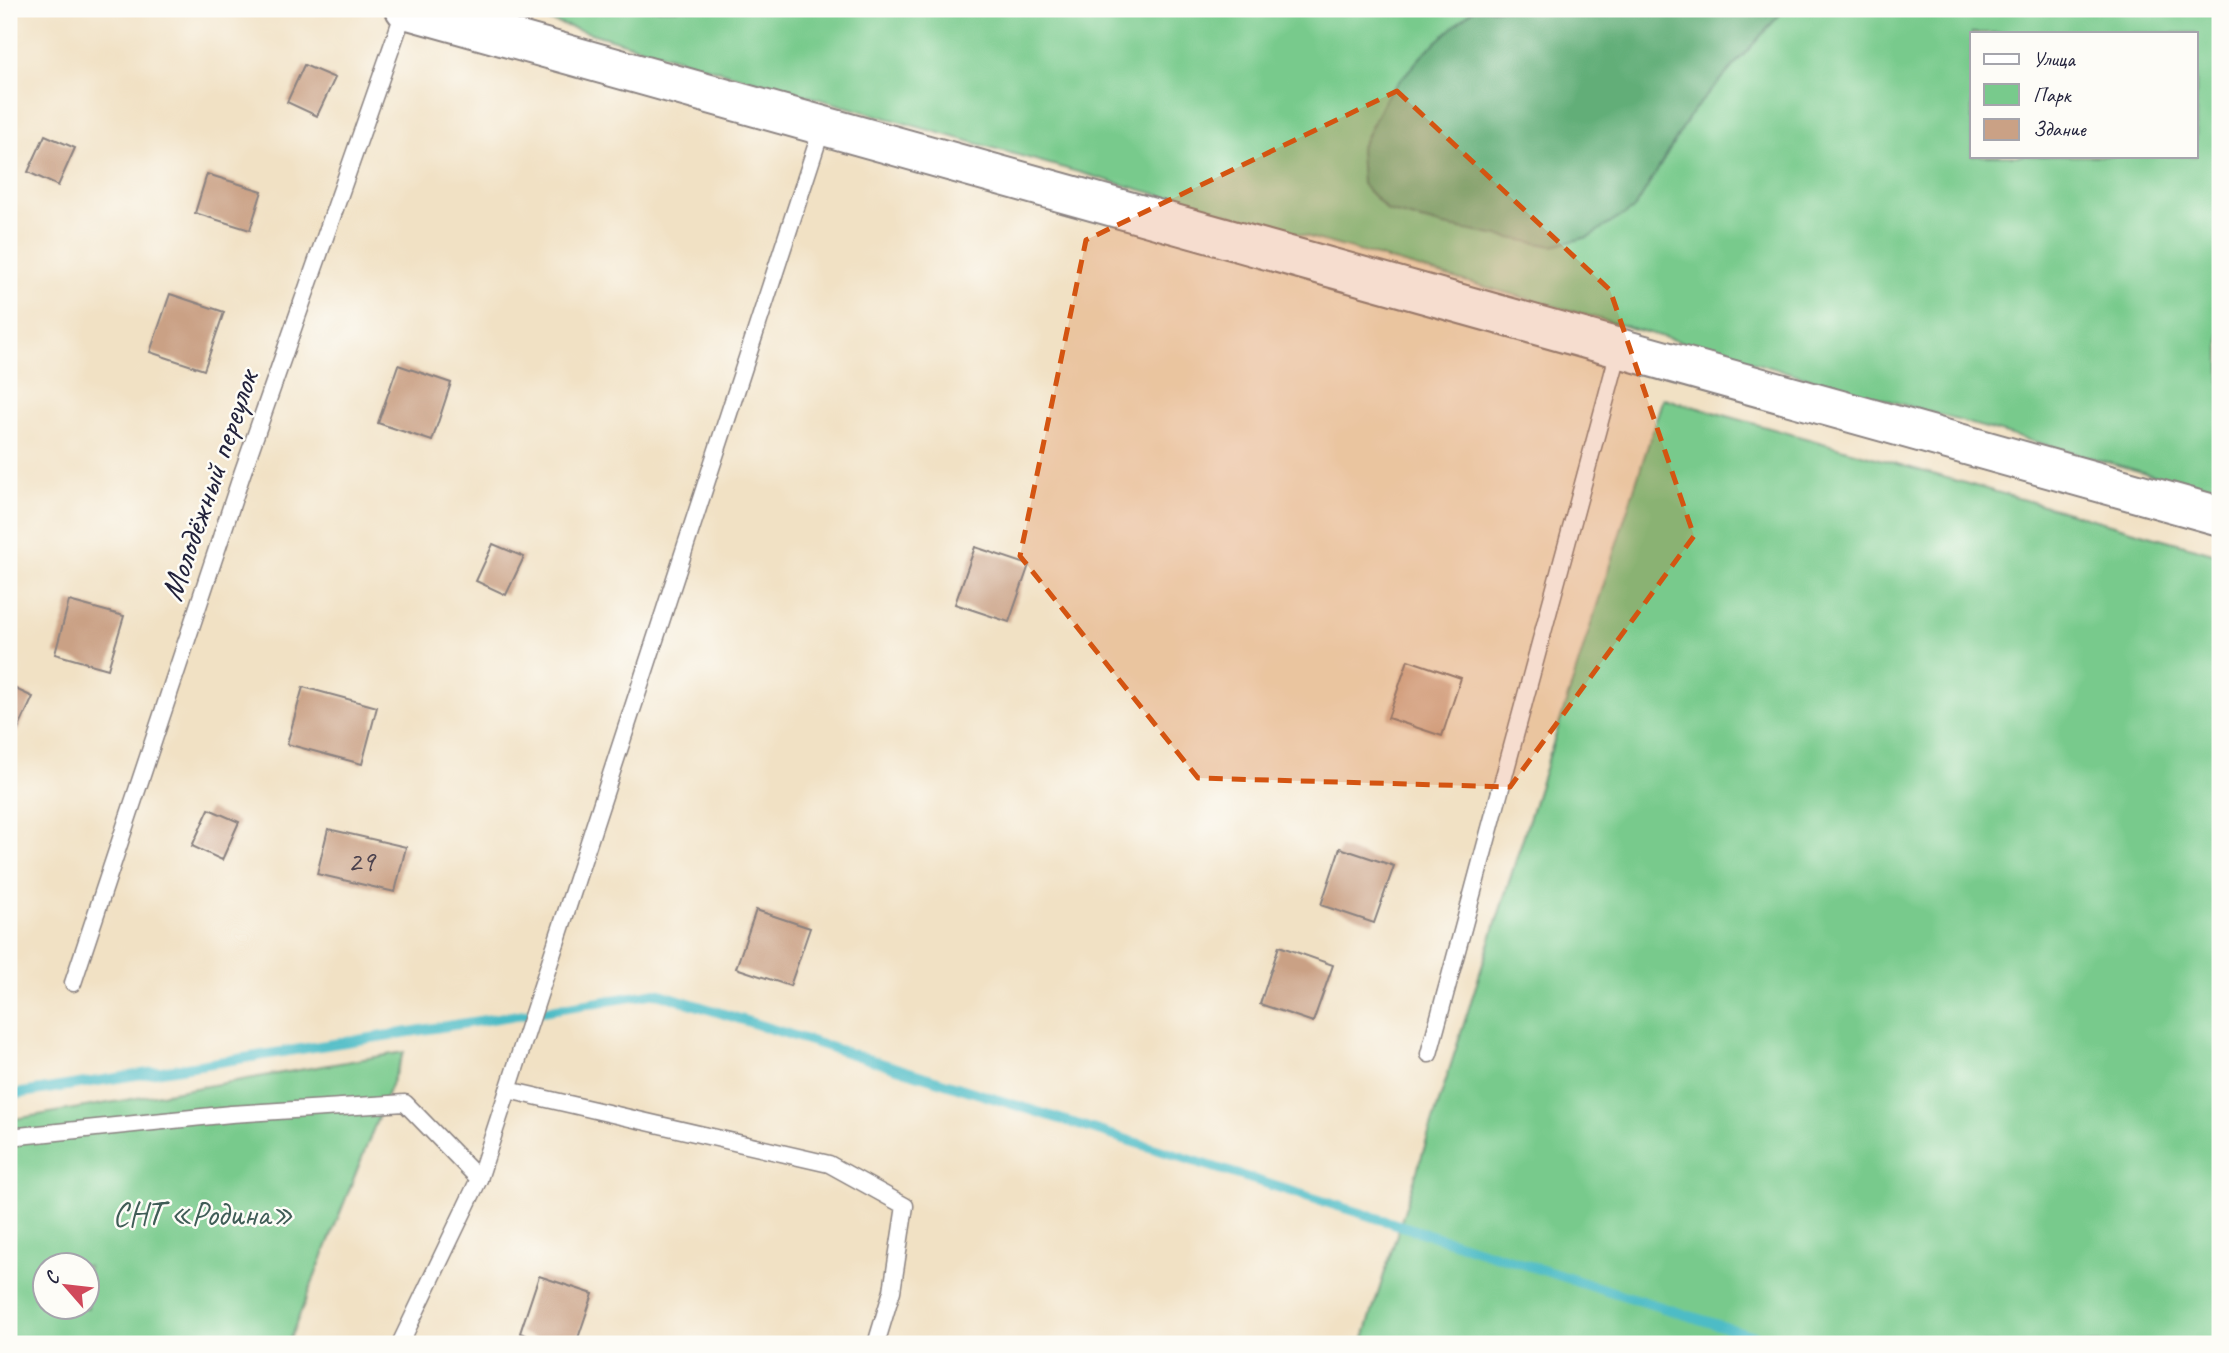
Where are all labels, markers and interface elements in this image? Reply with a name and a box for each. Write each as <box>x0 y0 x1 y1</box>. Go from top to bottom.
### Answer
legend <box>1970 32 2198 158</box>
text: Улица <box>2033 46 2076 72</box>
text: Парк <box>2033 82 2073 108</box>
text: Здание <box>2033 116 2087 142</box>
street label: Молодёжный переулок <box>150 362 269 606</box>
house number: 29 <box>348 842 377 880</box>
park label: СНТ «Родина» <box>113 1193 293 1235</box>
north arrow <box>32 1252 102 1322</box>
text: С <box>39 1266 66 1288</box>

